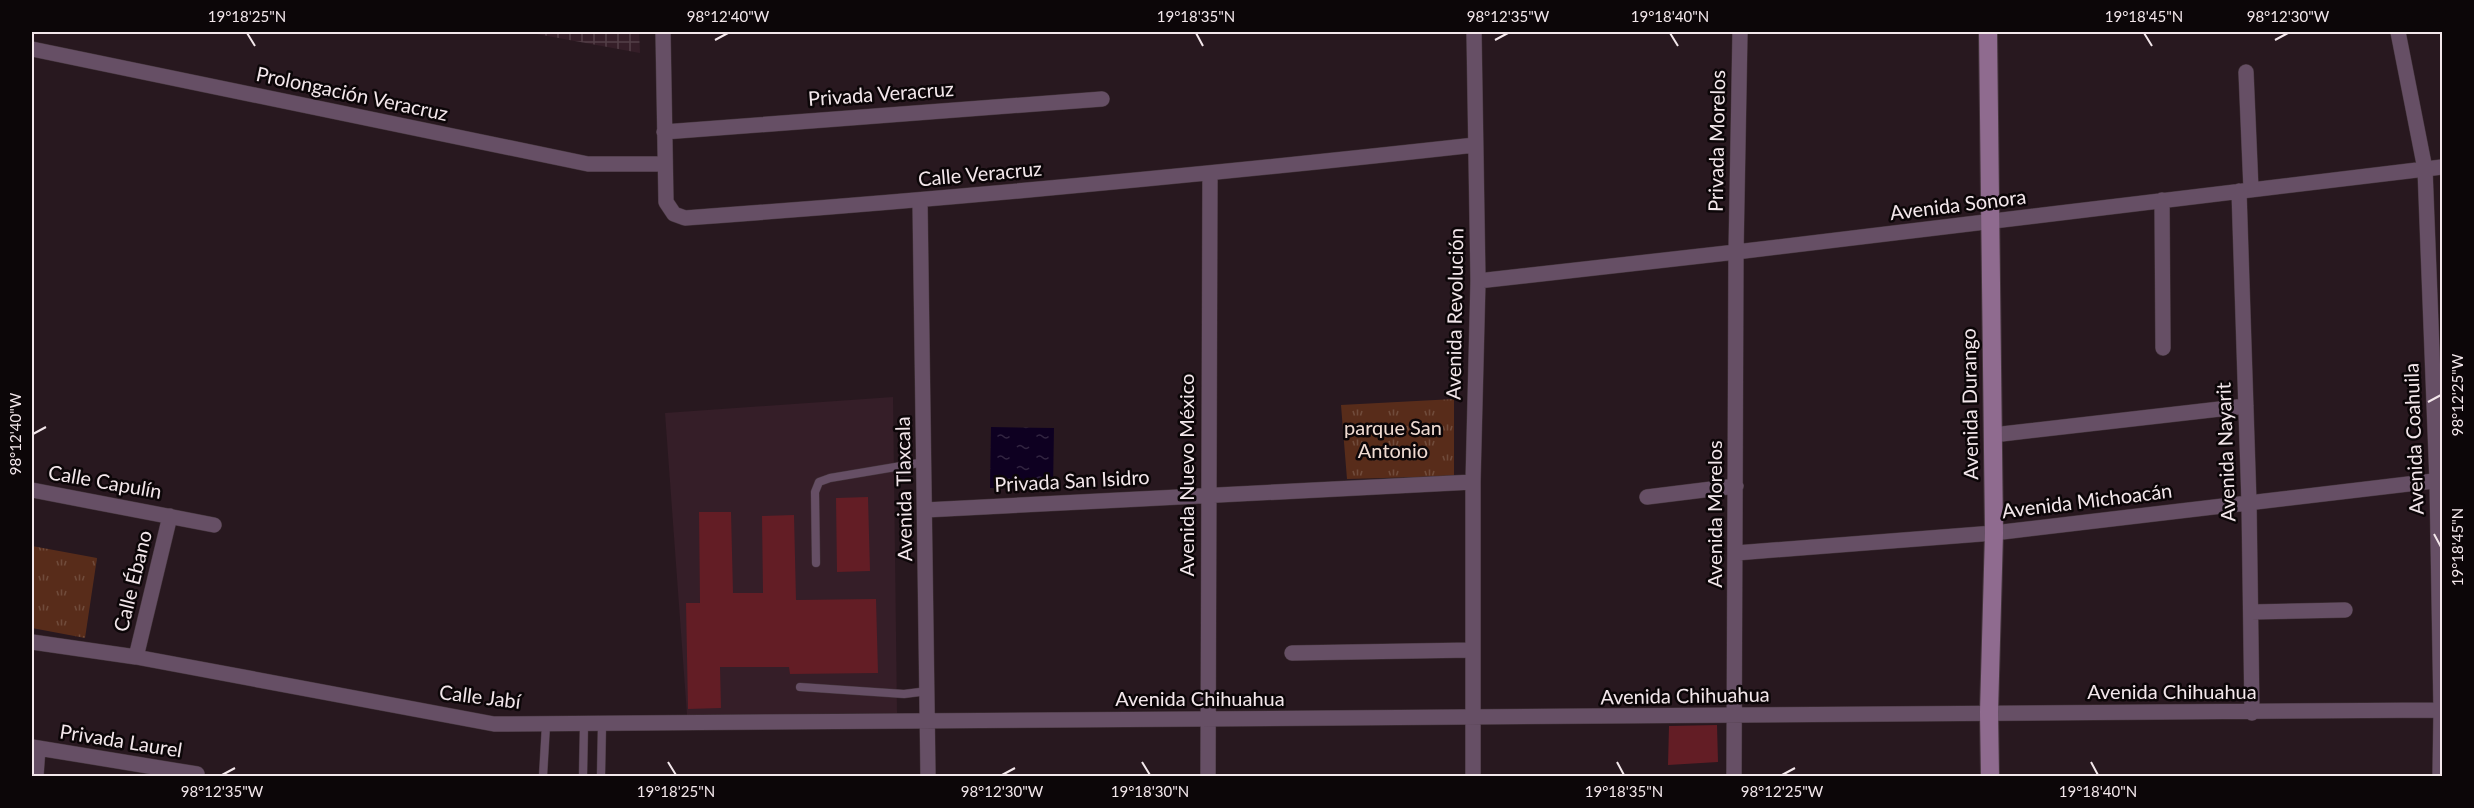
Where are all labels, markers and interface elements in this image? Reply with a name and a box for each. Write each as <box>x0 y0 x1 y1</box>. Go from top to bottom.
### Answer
text: 19°18'25"N <box>208 7 286 25</box>
text: 98°12'40"W <box>687 7 770 25</box>
text: 19°18'35"N <box>1157 7 1235 25</box>
text: 98°12'35"W <box>1467 7 1550 25</box>
text: 19°18'40"N <box>1631 7 1709 25</box>
text: 19°18'45"N <box>2105 7 2183 25</box>
text: 98°12'30"W <box>2247 7 2330 25</box>
street label: Prolongación Veracruz <box>254 61 450 125</box>
street label: Privada Morelos <box>1703 70 1729 212</box>
street label: Privada Veracruz <box>807 76 955 110</box>
street label: Calle Veracruz <box>917 156 1043 190</box>
street label: Avenida Sonora <box>1888 184 2027 224</box>
street label: Avenida Revolución <box>1441 228 1467 400</box>
street label: Avenida Durango <box>1956 328 1982 480</box>
text: 98°12'25"W <box>2448 353 2466 436</box>
street label: Avenida Coahuila <box>2398 363 2428 515</box>
street label: Avenida Nuevo México <box>1174 374 1198 576</box>
street label: Avenida Nayarit <box>2211 382 2239 522</box>
text: 98°12'40"W <box>6 392 24 475</box>
park label: parque San Antonio <box>1344 415 1442 462</box>
street label: Avenida Tlaxcala <box>890 416 916 562</box>
street label: Avenida Morelos <box>1702 440 1726 588</box>
street label: Calle Capulín <box>47 459 164 503</box>
street label: Privada San Isidro <box>994 464 1150 496</box>
street label: Avenida Michoacán <box>2000 478 2173 522</box>
text: 19°18'45"N <box>2448 508 2466 586</box>
street label: Calle Ébano <box>108 528 156 634</box>
street label: Calle Jabí <box>438 679 523 713</box>
street label: Avenida Chihuahua <box>2087 679 2257 703</box>
street label: Avenida Chihuahua <box>1600 682 1770 708</box>
street label: Avenida Chihuahua <box>1115 686 1285 710</box>
street label: Privada Laurel <box>58 718 184 762</box>
text: 98°12'35"W <box>181 782 264 800</box>
text: 19°18'25"N <box>637 782 715 800</box>
text: 98°12'30"W <box>961 782 1044 800</box>
text: 19°18'30"N <box>1111 782 1189 800</box>
text: 19°18'35"N <box>1585 782 1663 800</box>
text: 98°12'25"W <box>1741 782 1824 800</box>
text: 19°18'40"N <box>2059 782 2137 800</box>

